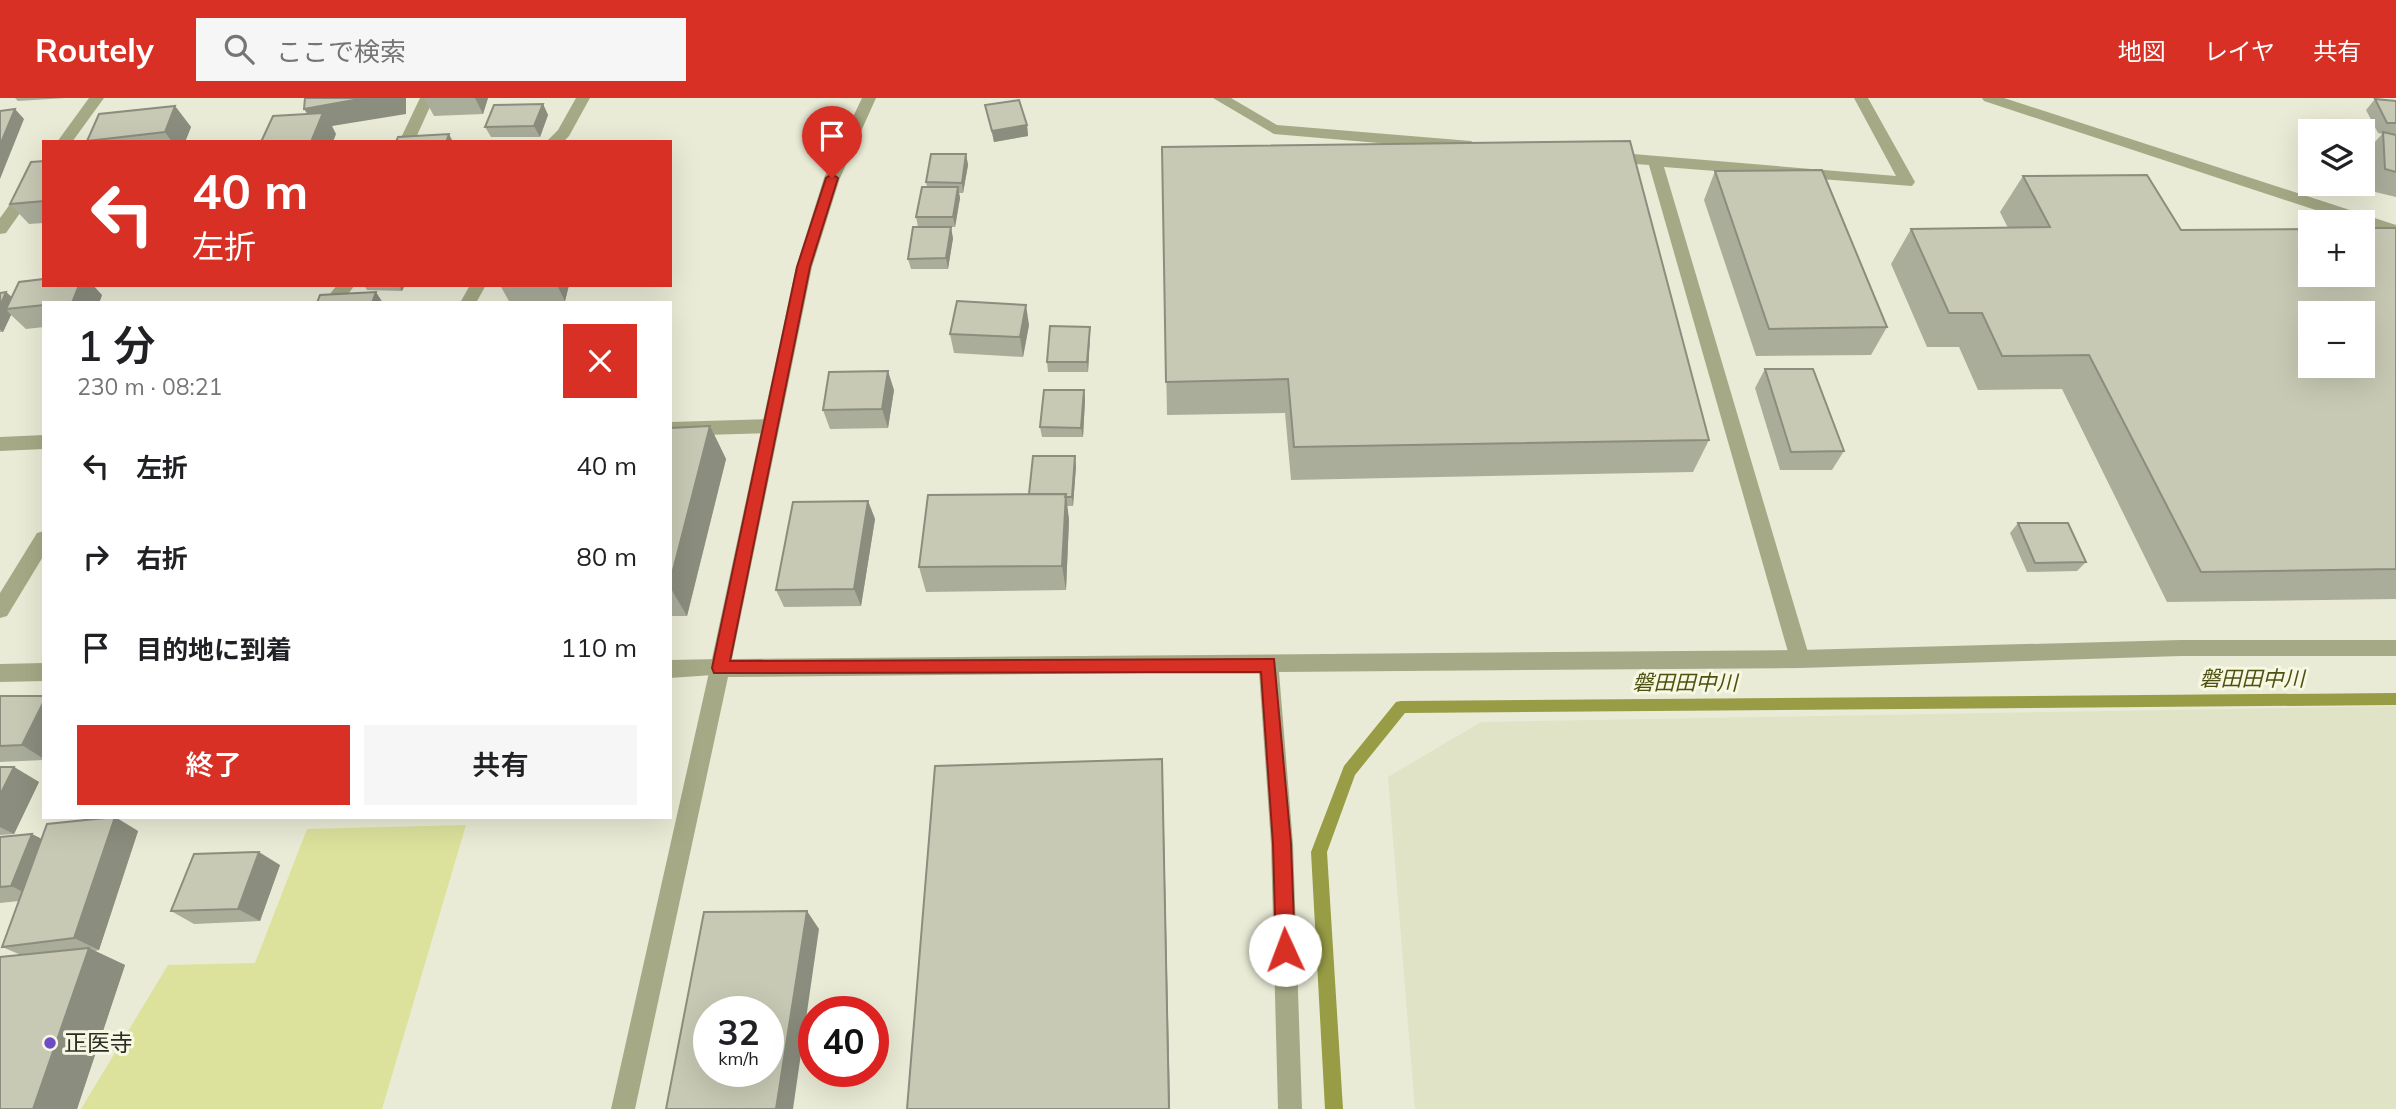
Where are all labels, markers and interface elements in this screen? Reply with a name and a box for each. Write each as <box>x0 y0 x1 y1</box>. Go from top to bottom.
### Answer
search box <box>196 18 686 81</box>
text: Routely <box>35 29 154 70</box>
icon: search <box>220 30 258 68</box>
text: ここで検索 <box>276 35 406 68</box>
text: 地図 <box>2118 36 2166 66</box>
text: レイヤ <box>2204 36 2275 66</box>
text: 共有 <box>2313 36 2361 66</box>
pin <box>802 106 862 178</box>
icon: arrive <box>813 117 851 155</box>
map controls <box>2298 119 2375 378</box>
button: layers <box>2298 119 2375 196</box>
text: 40 m <box>192 160 308 221</box>
icon: left <box>77 168 168 259</box>
button: + <box>2298 210 2375 287</box>
text: 左折 <box>192 226 256 266</box>
button: − <box>2298 301 2375 378</box>
text: 1 分 <box>77 319 155 372</box>
button: close <box>563 324 637 398</box>
text: 230 m · 08:21 <box>77 372 222 401</box>
icon: left <box>77 447 115 485</box>
text: 40 m <box>576 449 637 482</box>
text: 左折 <box>136 451 188 484</box>
icon: right <box>77 538 115 576</box>
text: 80 m <box>576 540 637 573</box>
text: 右折 <box>136 542 188 575</box>
icon: arrive <box>77 629 115 667</box>
text: 110 m <box>561 631 637 664</box>
text: 目的地に到着 <box>136 633 292 666</box>
water label: 磐田田中川 <box>2200 665 2306 691</box>
water label: 磐田田中川 <box>1633 669 1739 695</box>
button: 終了 <box>77 725 350 805</box>
button: 共有 <box>364 725 637 805</box>
position arrow <box>1248 913 1322 987</box>
speed limit sign: 40 <box>798 996 889 1087</box>
text: 32 <box>717 1010 760 1054</box>
place label: 正医寺 <box>64 1028 133 1057</box>
marker: 正医寺 <box>42 1035 58 1051</box>
text: km/h <box>718 1047 759 1070</box>

